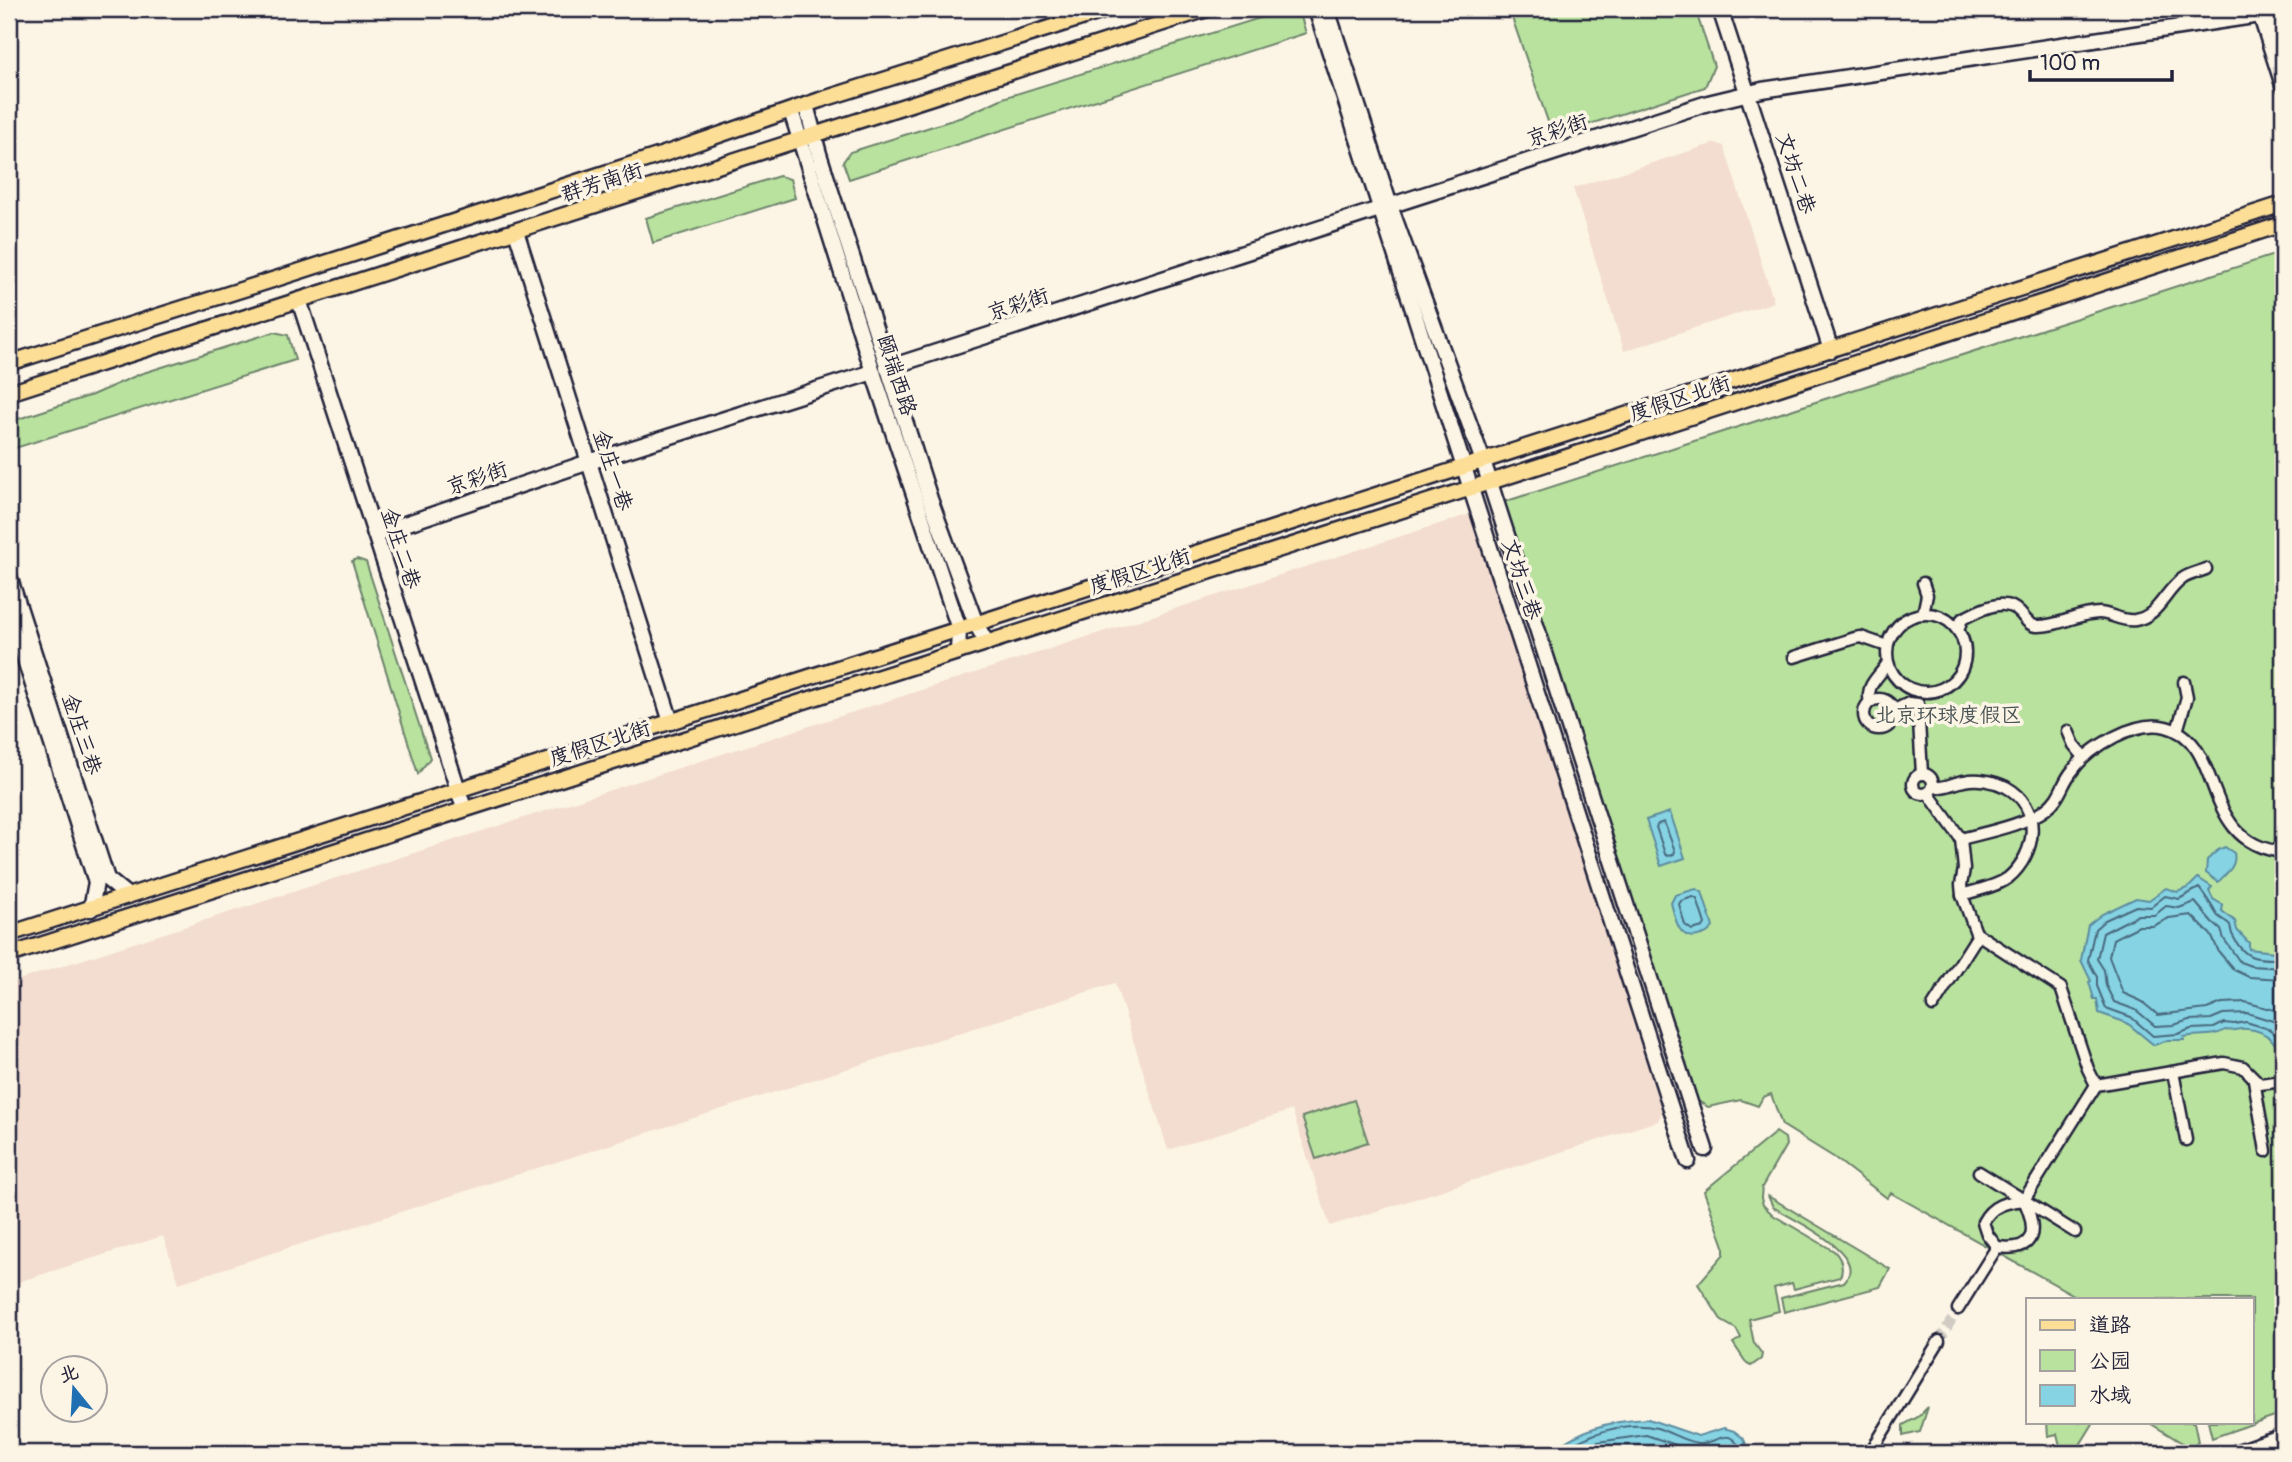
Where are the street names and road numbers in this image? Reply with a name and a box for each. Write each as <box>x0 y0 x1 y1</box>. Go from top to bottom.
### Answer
street label: 京彩街 <box>1523 108 1591 153</box>
street label: 文坊二巷 <box>1770 129 1821 217</box>
street label: 群芳南街 <box>558 157 646 208</box>
street label: 京彩街 <box>984 282 1052 327</box>
street label: 颐瑞西路 <box>871 331 922 419</box>
street label: 度假区北街 <box>1626 369 1734 428</box>
street label: 金庄一巷 <box>587 426 638 514</box>
street label: 京彩街 <box>443 455 511 501</box>
street label: 金庄二巷 <box>375 504 426 592</box>
street label: 文坊三巷 <box>1496 535 1547 623</box>
street label: 度假区北街 <box>1086 542 1194 601</box>
street label: 金庄三巷 <box>56 690 107 778</box>
street label: 度假区北街 <box>546 714 654 773</box>

